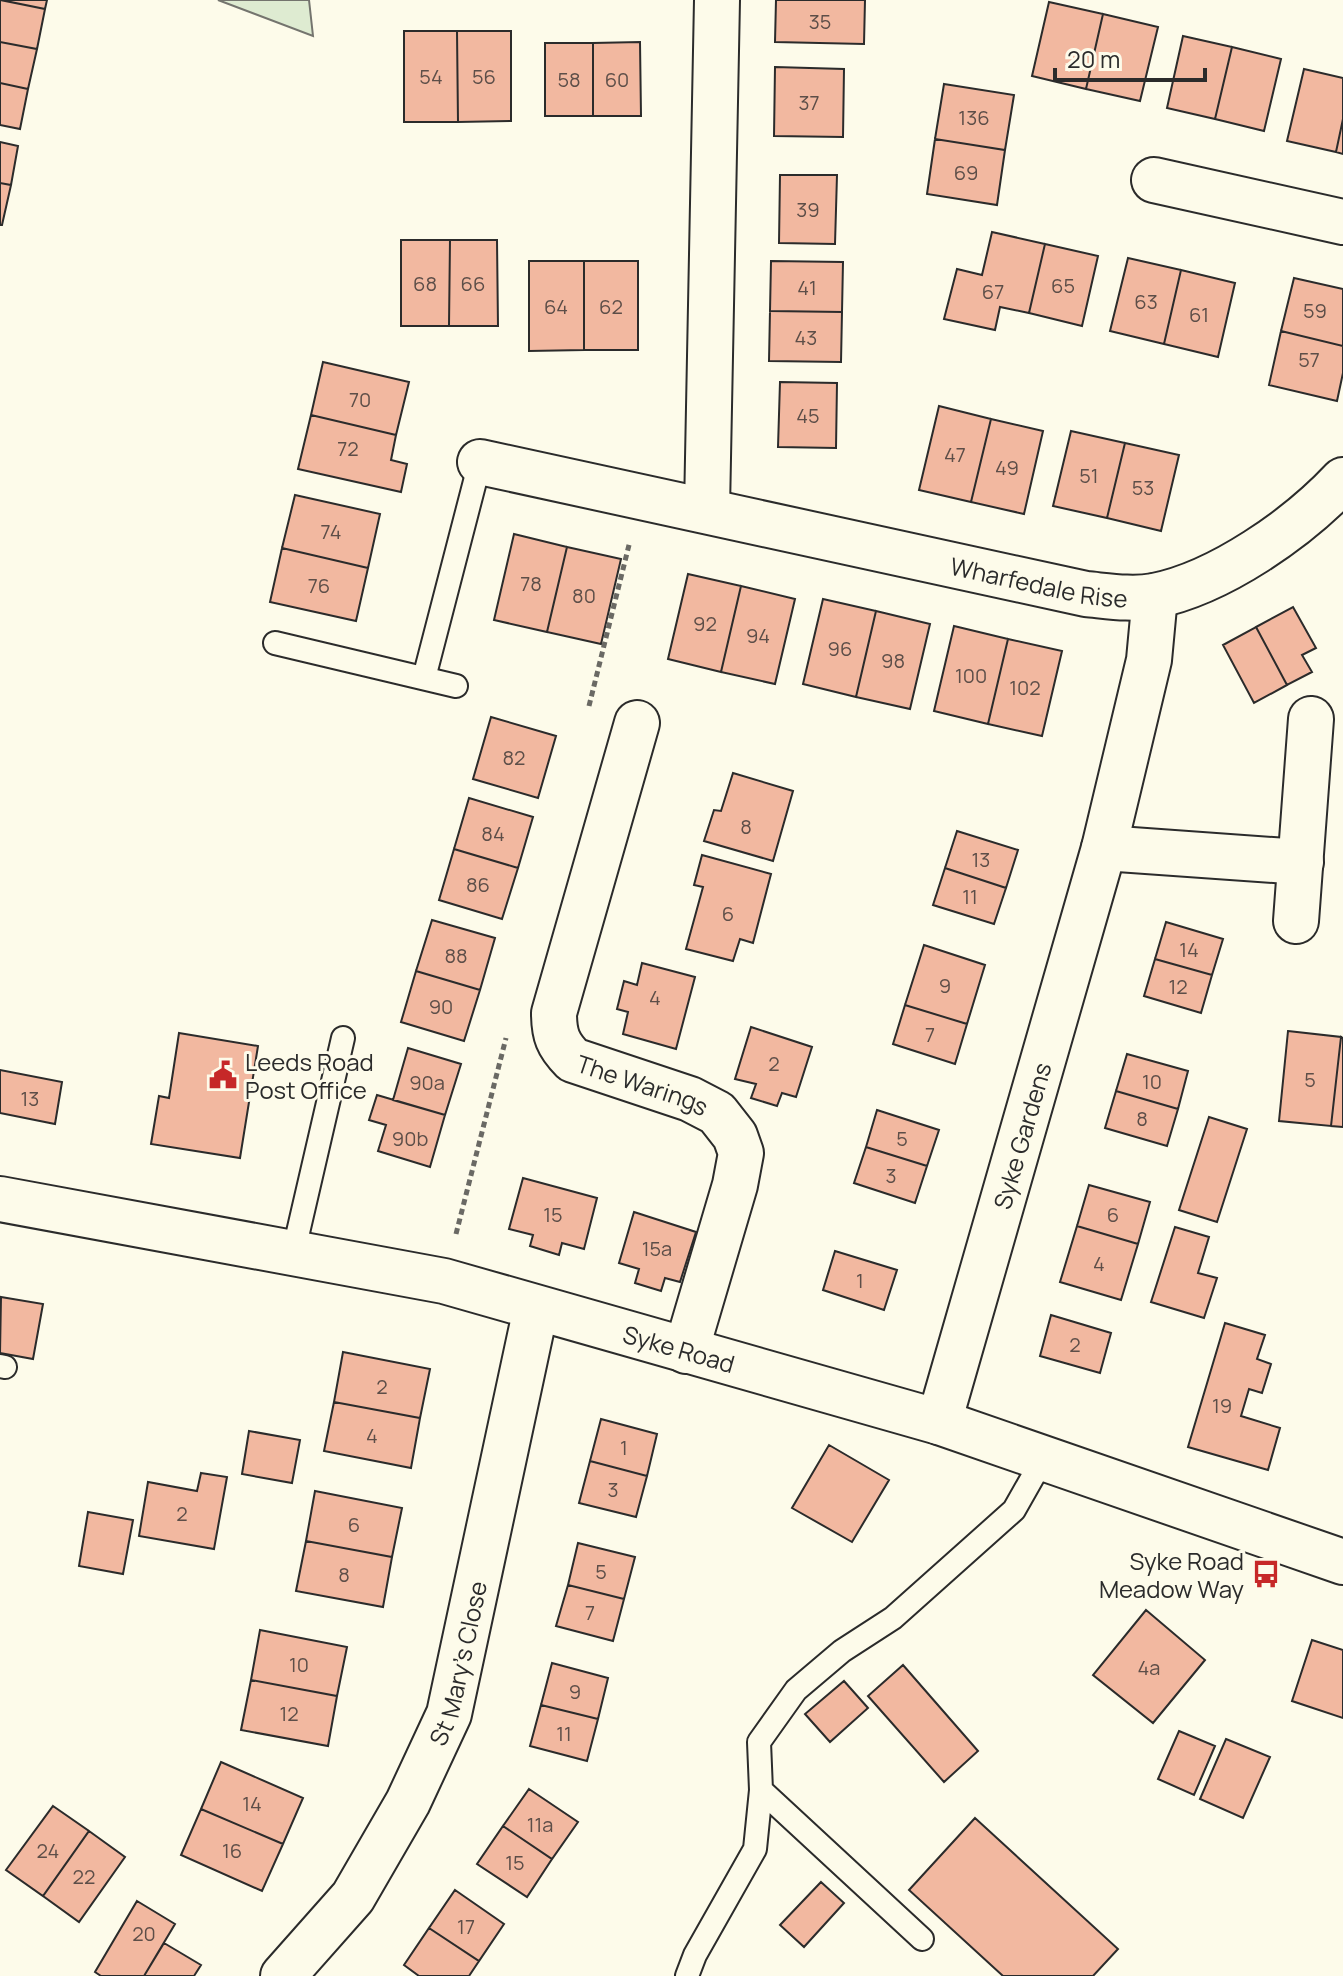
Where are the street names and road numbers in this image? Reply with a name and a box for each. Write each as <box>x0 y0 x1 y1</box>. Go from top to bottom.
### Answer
street label: Wharfedale Rise <box>947 548 1129 614</box>
street label: The Warings <box>573 1046 715 1123</box>
street label: Syke Gardens <box>985 1058 1058 1213</box>
street label: Syke Road <box>619 1316 739 1380</box>
street label: St Mary's Close <box>420 1578 494 1750</box>

